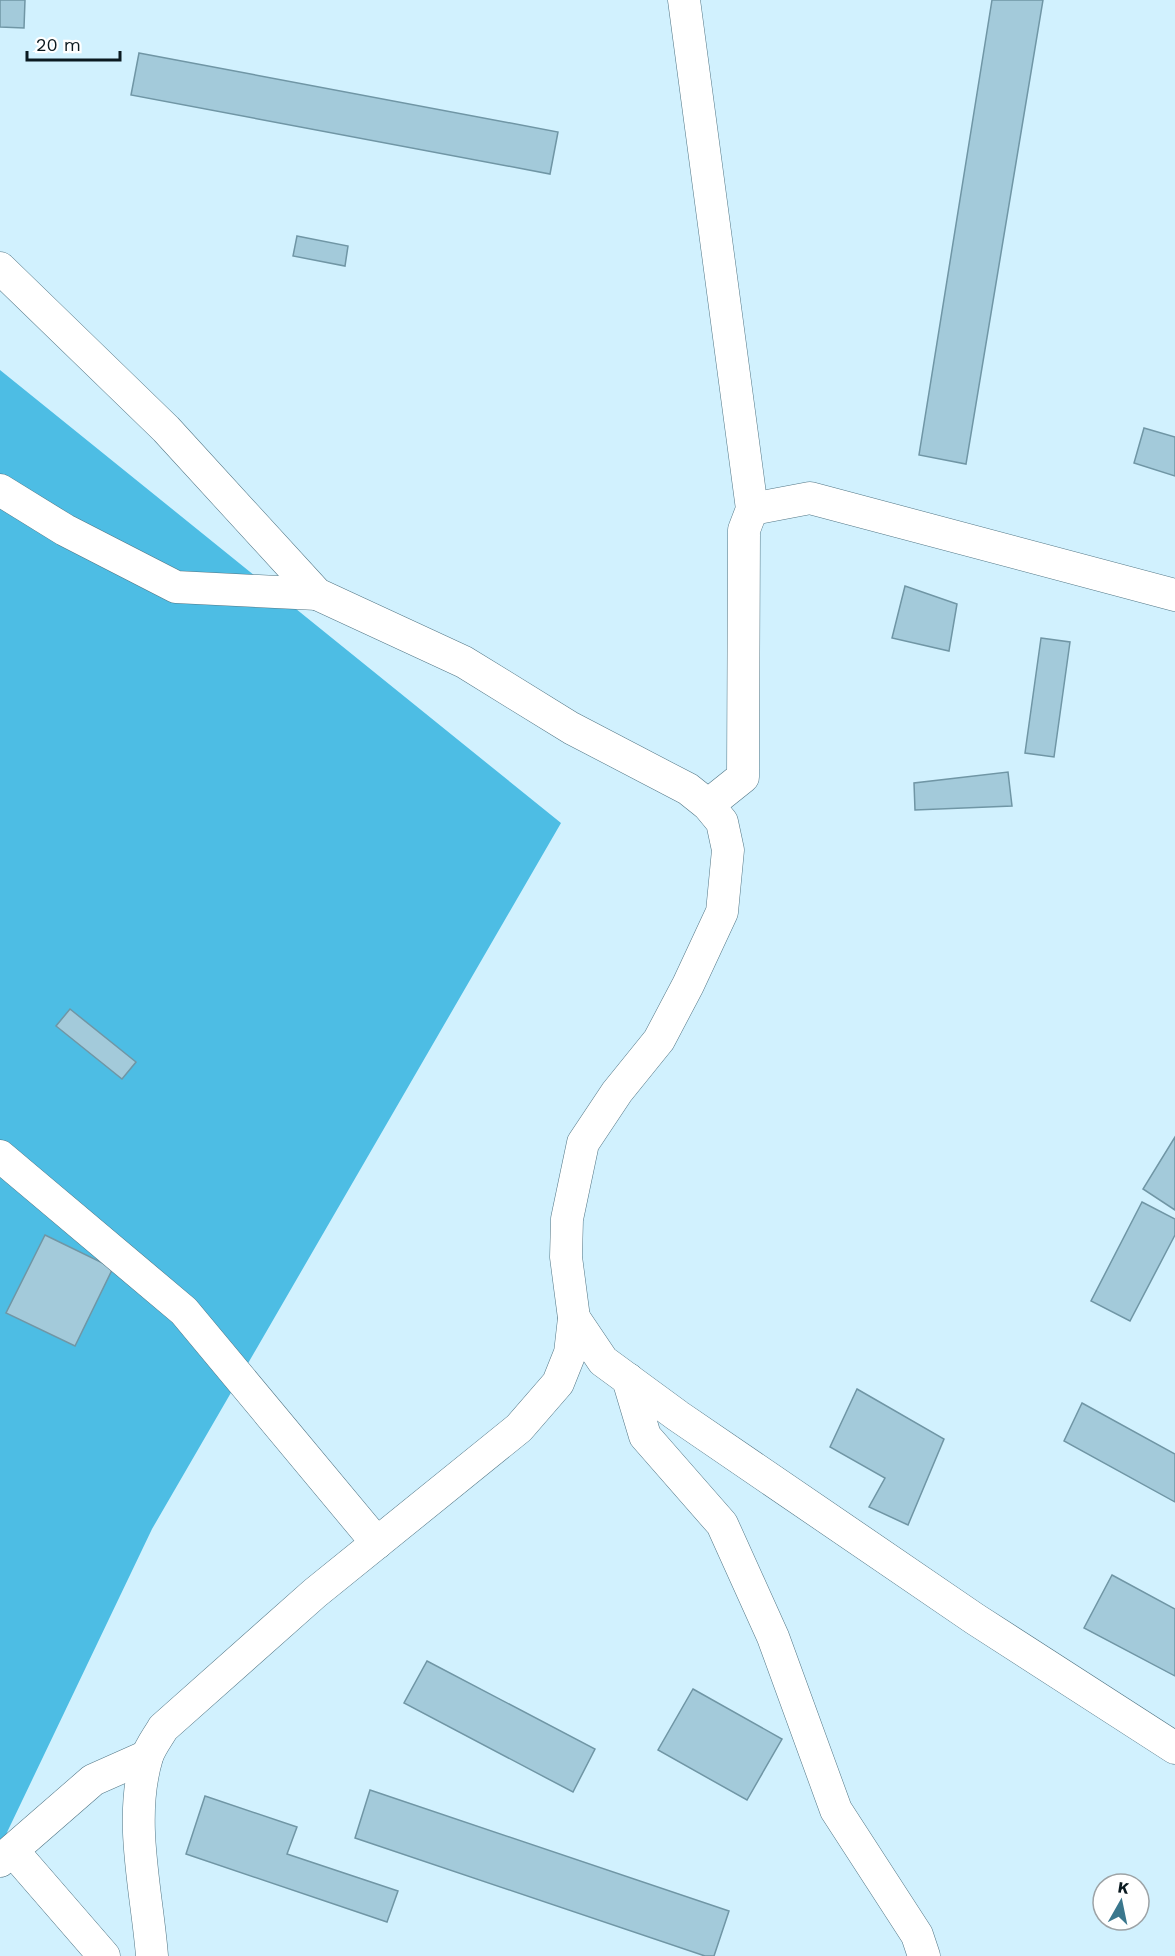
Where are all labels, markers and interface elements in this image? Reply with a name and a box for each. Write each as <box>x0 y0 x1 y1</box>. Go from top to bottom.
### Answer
scale bar <box>27 24 120 62</box>
text: 20 m <box>36 34 81 55</box>
north arrow <box>1091 1872 1151 1932</box>
text: K <box>1116 1877 1130 1898</box>

